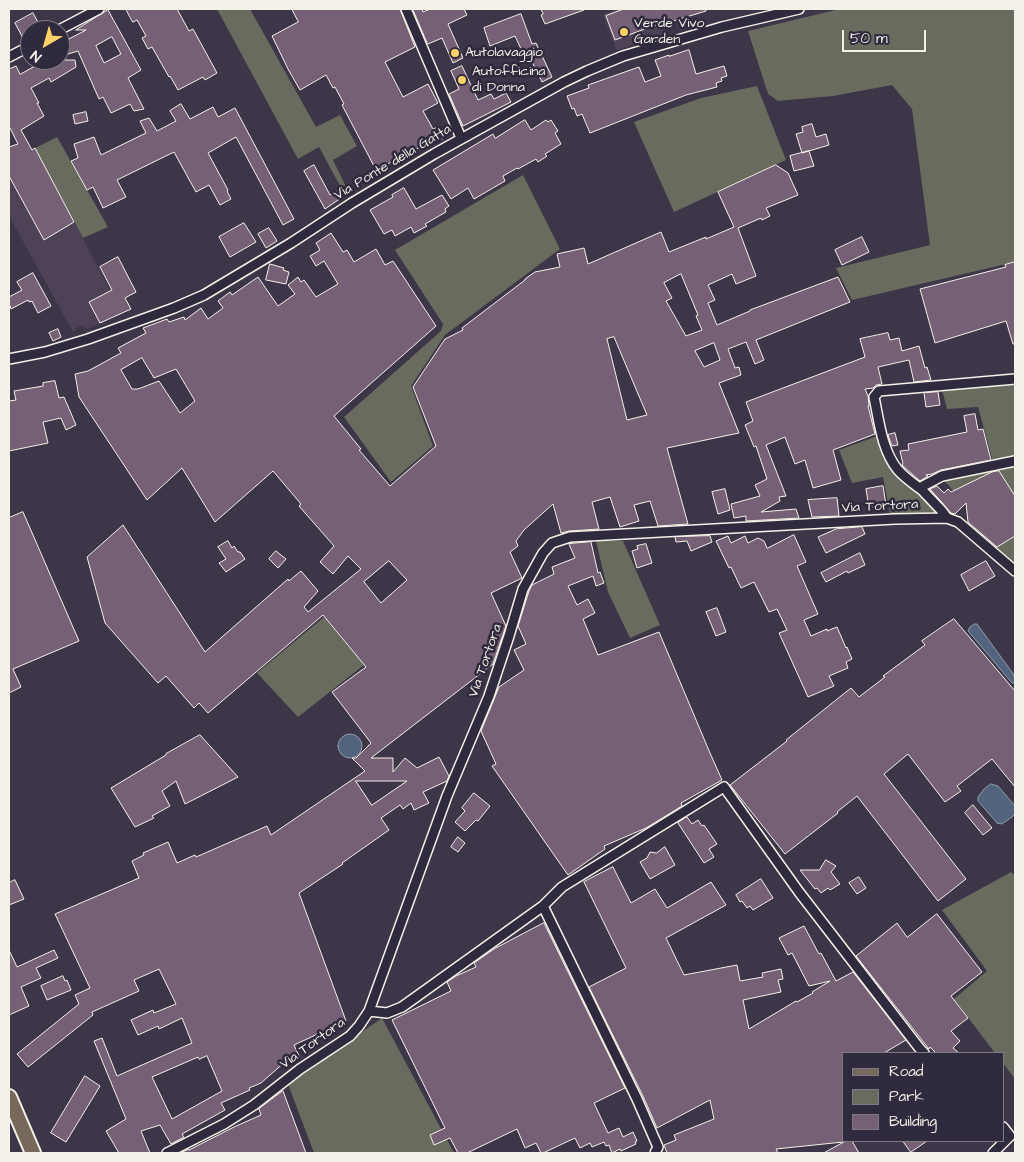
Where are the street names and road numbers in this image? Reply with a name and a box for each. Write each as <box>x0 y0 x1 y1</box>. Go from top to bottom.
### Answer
street label: Via Ponte della Gatta <box>331 121 455 205</box>
street label: Via Tortora <box>841 497 919 517</box>
street label: Via Tortora <box>466 622 506 700</box>
street label: Via Tortora <box>277 1015 349 1073</box>

